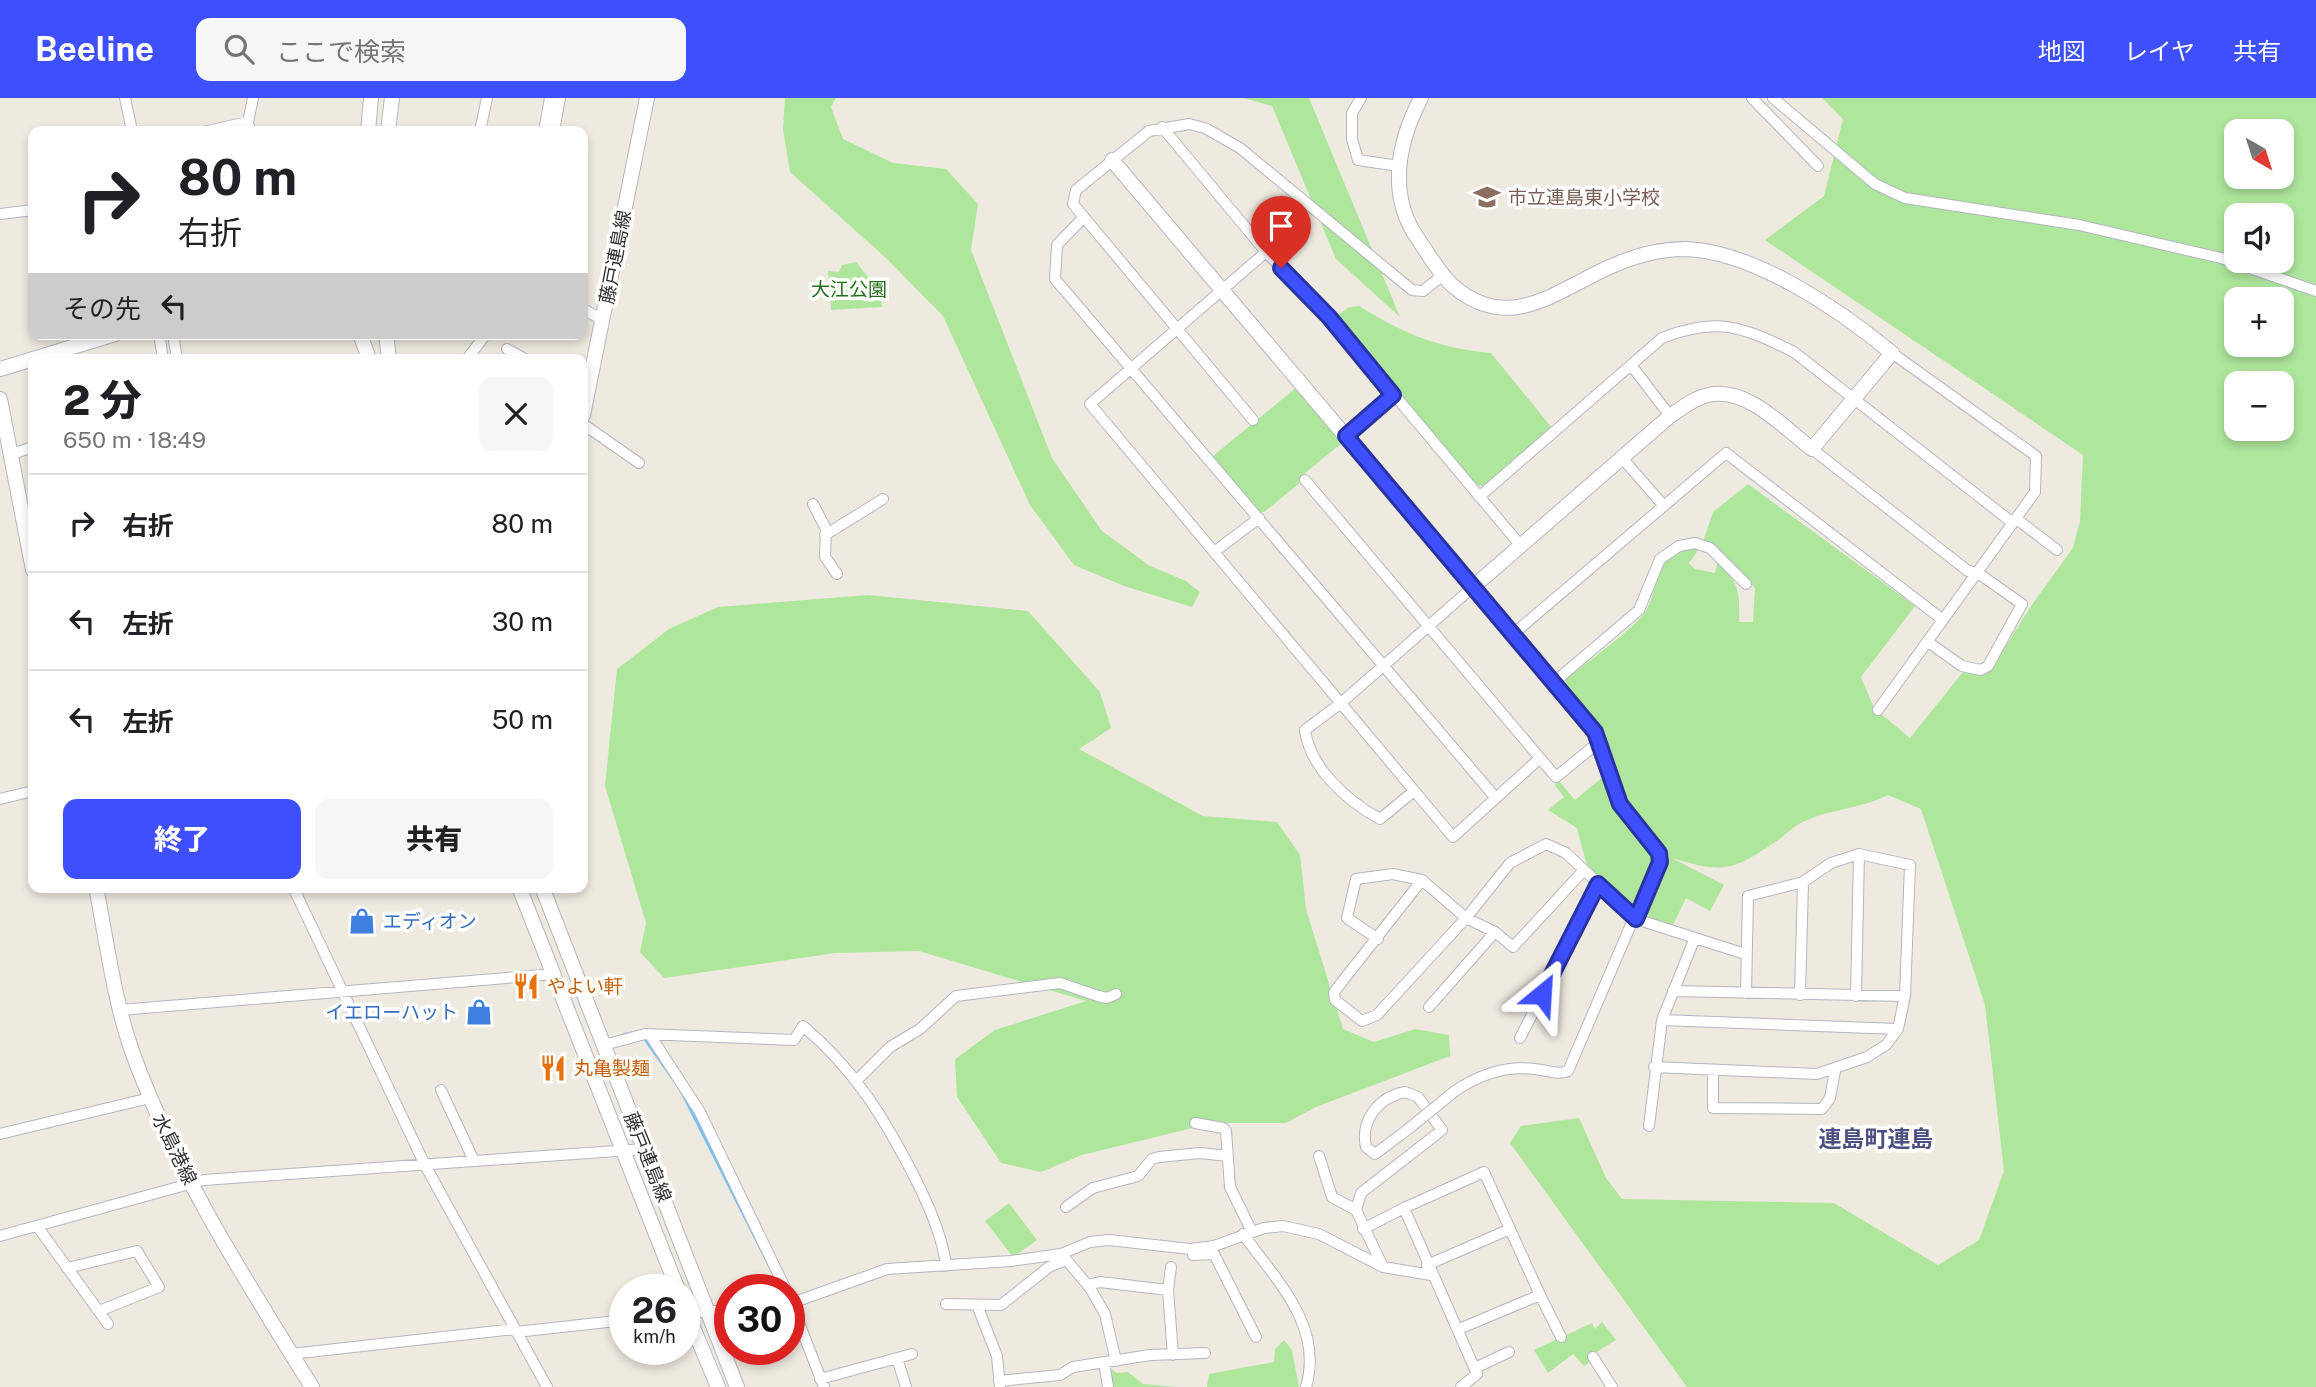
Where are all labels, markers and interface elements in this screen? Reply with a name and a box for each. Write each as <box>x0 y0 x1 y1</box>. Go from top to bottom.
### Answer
search box <box>196 18 686 81</box>
text: Beeline <box>35 30 154 68</box>
icon: search <box>220 30 258 68</box>
text: ここで検索 <box>276 36 406 67</box>
text: 地図 <box>2038 37 2086 65</box>
text: レイヤ <box>2124 37 2195 65</box>
text: 共有 <box>2233 37 2281 65</box>
north arrow <box>2224 119 2294 189</box>
map controls <box>2224 119 2294 441</box>
text: 80 m <box>178 148 297 206</box>
icon: right <box>63 154 154 245</box>
school or university icon: 市立連島東小学校 <box>1472 182 1502 212</box>
place label: 市立連島東小学校 <box>1508 186 1660 208</box>
pin <box>1251 196 1311 268</box>
button: sound <box>2224 203 2294 273</box>
icon: arrive <box>1262 207 1300 245</box>
street label: 藤戸連島線 <box>595 208 635 306</box>
text: 右折 <box>178 214 242 251</box>
park label: 大江公園 <box>811 278 887 300</box>
icon: left <box>155 287 193 325</box>
button: + <box>2224 287 2294 357</box>
text: その先 <box>63 293 141 324</box>
button: − <box>2224 371 2294 441</box>
text: 2 分 <box>63 375 142 424</box>
button: close <box>479 377 553 451</box>
text: 650 m · 18:49 <box>63 426 206 453</box>
icon: right <box>63 504 101 542</box>
text: 80 m <box>492 508 553 539</box>
text: 右折 <box>122 510 174 541</box>
icon: left <box>63 602 101 640</box>
text: 30 m <box>492 606 553 637</box>
text: 左折 <box>122 608 174 639</box>
icon: left <box>63 700 101 738</box>
text: 50 m <box>492 704 553 735</box>
text: 左折 <box>122 706 174 737</box>
button: 終了 <box>63 799 301 879</box>
button: 共有 <box>315 799 553 879</box>
shop icon: エディオン <box>347 906 377 936</box>
place label: エディオン <box>383 910 477 932</box>
position arrow <box>1505 957 1579 1031</box>
restaurant icon: やよい軒 <box>511 971 541 1001</box>
place label: やよい軒 <box>547 975 623 997</box>
shop icon: イエローハット <box>464 997 494 1027</box>
place label: イエローハット <box>326 1001 458 1023</box>
restaurant icon: 丸亀製麺 <box>538 1053 568 1083</box>
place label: 丸亀製麺 <box>574 1057 650 1079</box>
street label: 藤戸連島線 <box>620 1109 676 1205</box>
street label: 水島港線 <box>148 1110 202 1188</box>
district label: 連島町連島 <box>1819 1125 1934 1152</box>
speed limit sign: 30 <box>714 1274 805 1365</box>
text: 26 <box>632 1290 677 1331</box>
text: km/h <box>633 1326 676 1347</box>

